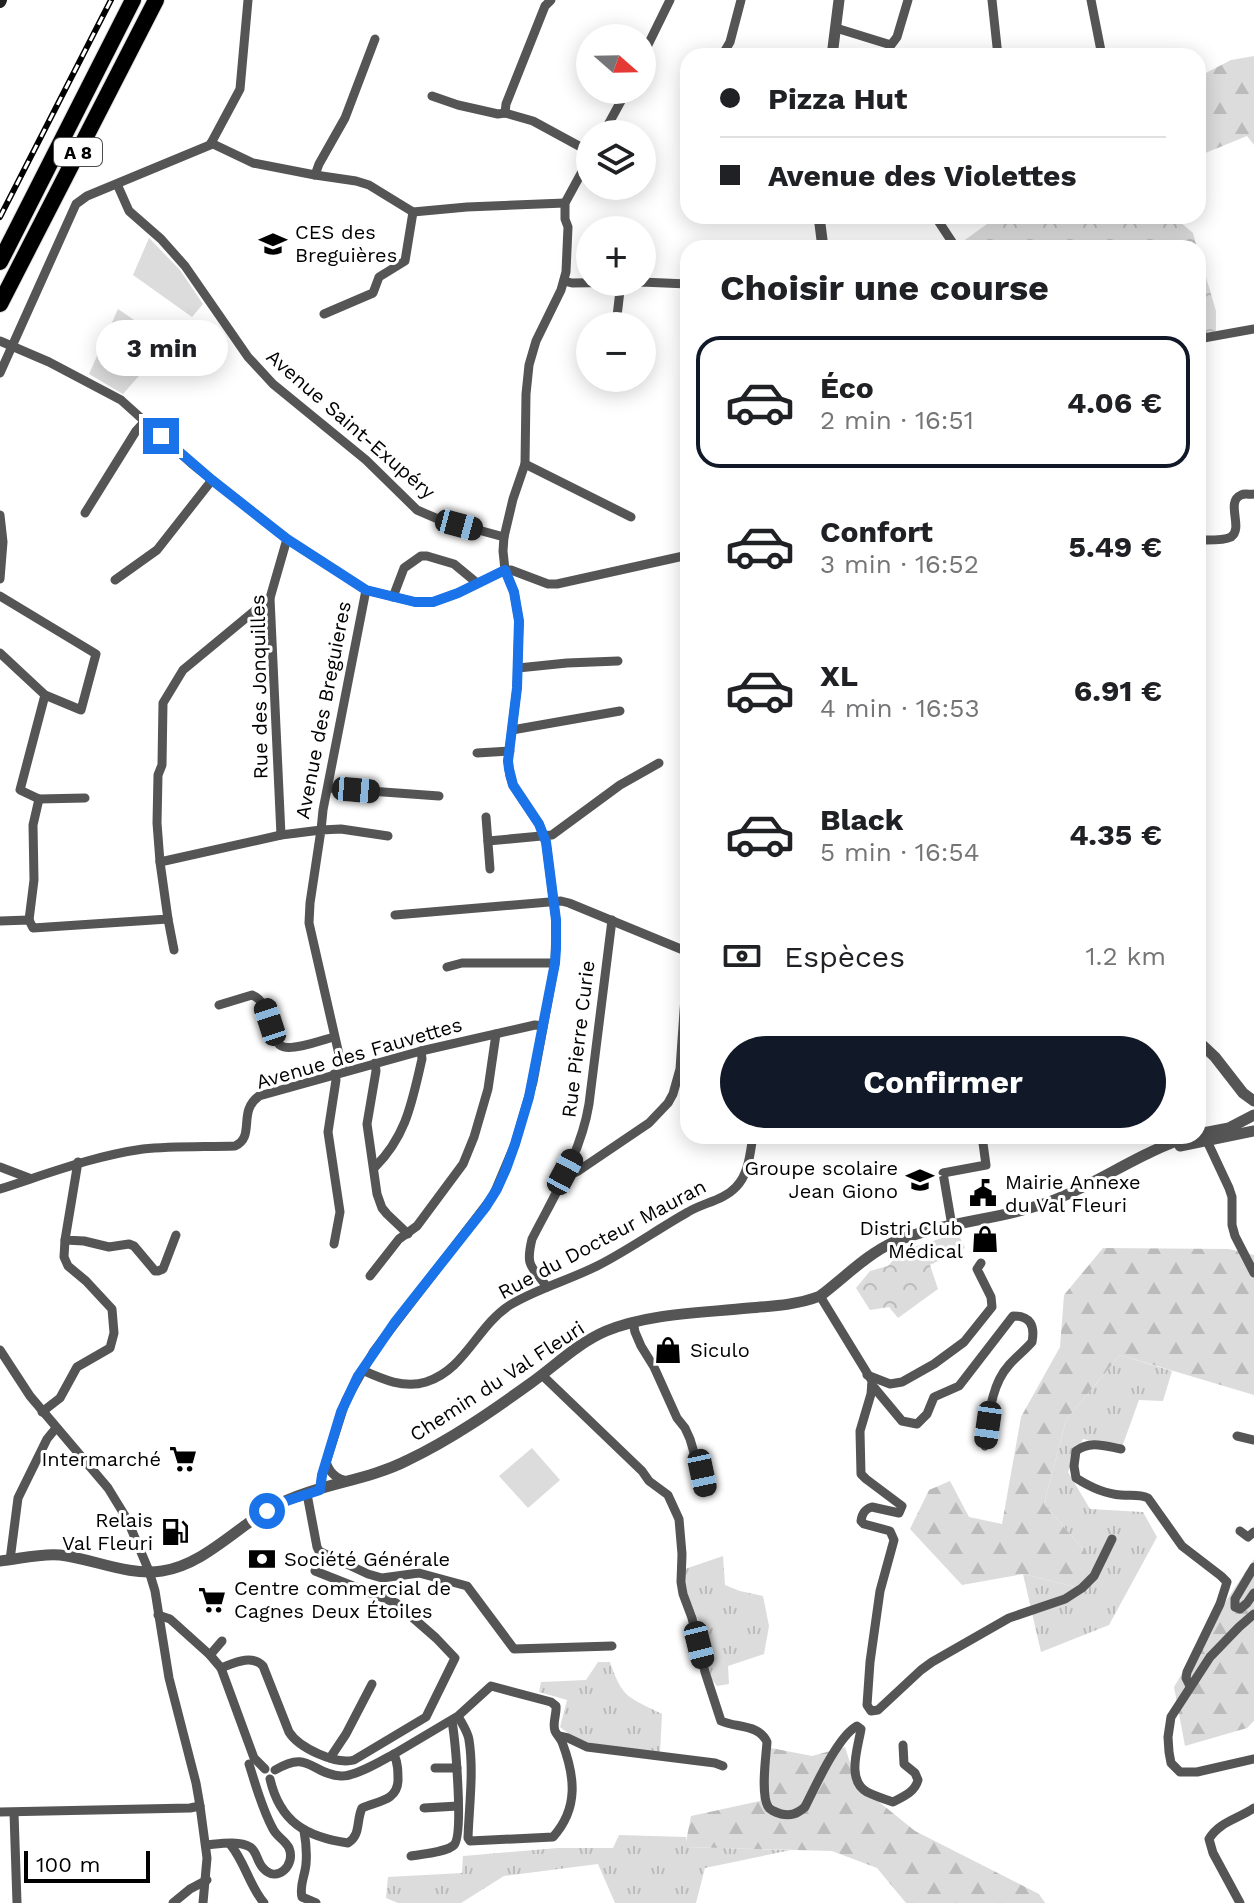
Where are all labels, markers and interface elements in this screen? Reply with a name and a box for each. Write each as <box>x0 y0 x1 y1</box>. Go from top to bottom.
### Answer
north arrow <box>576 24 656 104</box>
map controls <box>576 24 656 392</box>
text: Pizza Hut <box>768 81 907 116</box>
button: layers <box>576 120 656 200</box>
road number: A 8 <box>54 138 102 166</box>
text: Avenue des Violettes <box>768 158 1076 193</box>
button: + <box>576 216 656 296</box>
place label: CES des Breguières <box>295 220 397 267</box>
school or university icon: CES des Breguières <box>258 229 288 259</box>
text: Choisir une course <box>720 267 1049 309</box>
button: − <box>576 312 656 392</box>
callout: 3 min <box>95 320 227 376</box>
text: 3 min <box>126 333 198 363</box>
street label: Avenue Saint-Exupéry <box>262 344 441 504</box>
icon: car <box>724 366 796 438</box>
text: Éco <box>820 370 874 405</box>
text: 4.06 € <box>1067 385 1162 420</box>
text: 2 min · 16:51 <box>820 405 974 435</box>
route end <box>143 418 179 454</box>
car <box>433 507 485 543</box>
icon: car <box>724 510 796 582</box>
text: Confort <box>820 514 933 549</box>
text: 5.49 € <box>1068 529 1162 564</box>
text: 3 min · 16:52 <box>820 549 979 579</box>
street label: Rue des Jonquilles <box>245 594 273 780</box>
street label: Avenue des Breguieres <box>290 599 356 821</box>
icon: car <box>724 654 796 726</box>
text: XL <box>820 658 858 693</box>
text: 6.91 € <box>1074 673 1162 708</box>
text: 4 min · 16:53 <box>820 693 980 723</box>
car <box>331 776 381 804</box>
icon: car <box>724 798 796 870</box>
text: Black <box>820 802 904 837</box>
text: 4.35 € <box>1069 817 1162 852</box>
text: 5 min · 16:54 <box>820 837 980 867</box>
icon: cash <box>720 934 764 978</box>
text: Espèces <box>784 939 905 974</box>
text: 1.2 km <box>1085 941 1166 971</box>
street label: Rue Pierre Curie <box>556 959 600 1119</box>
car <box>251 995 289 1049</box>
street label: Avenue des Fauvettes <box>253 1012 465 1094</box>
button: Confirmer <box>720 1036 1166 1128</box>
car <box>543 1145 587 1199</box>
place label: Groupe scolaire Jean Giono <box>745 1156 898 1203</box>
school or university icon: Groupe scolaire Jean Giono <box>905 1165 935 1195</box>
place label: Mairie Annexe du Val Fleuri <box>1005 1170 1141 1217</box>
street label: Rue du Docteur Mauran <box>494 1174 710 1304</box>
public building icon: Mairie Annexe du Val Fleuri <box>968 1178 998 1208</box>
place label: Distri Club Médical <box>859 1216 963 1263</box>
shop icon: Distri Club Médical <box>970 1224 1000 1254</box>
street label: Chemin du Val Fleuri <box>405 1316 589 1446</box>
shop icon: Siculo <box>653 1335 683 1365</box>
place label: Siculo <box>690 1338 750 1362</box>
car <box>973 1400 1003 1450</box>
supermarket icon: Intermarché <box>168 1444 198 1474</box>
place label: Intermarché <box>42 1447 161 1471</box>
car <box>685 1447 719 1499</box>
route start <box>249 1493 285 1529</box>
place label: Relais Val Fleuri <box>62 1508 153 1555</box>
fuel station icon: Relais Val Fleuri <box>160 1517 190 1547</box>
bank icon: Société Générale <box>247 1544 277 1574</box>
place label: Société Générale <box>284 1547 450 1571</box>
place label: Centre commercial de Cagnes Deux Étoiles <box>234 1576 451 1623</box>
supermarket icon: Centre commercial de Cagnes Deux Étoiles <box>197 1585 227 1615</box>
car <box>682 1619 716 1671</box>
scale bar <box>24 1847 150 1883</box>
text: 100 m <box>36 1852 100 1877</box>

